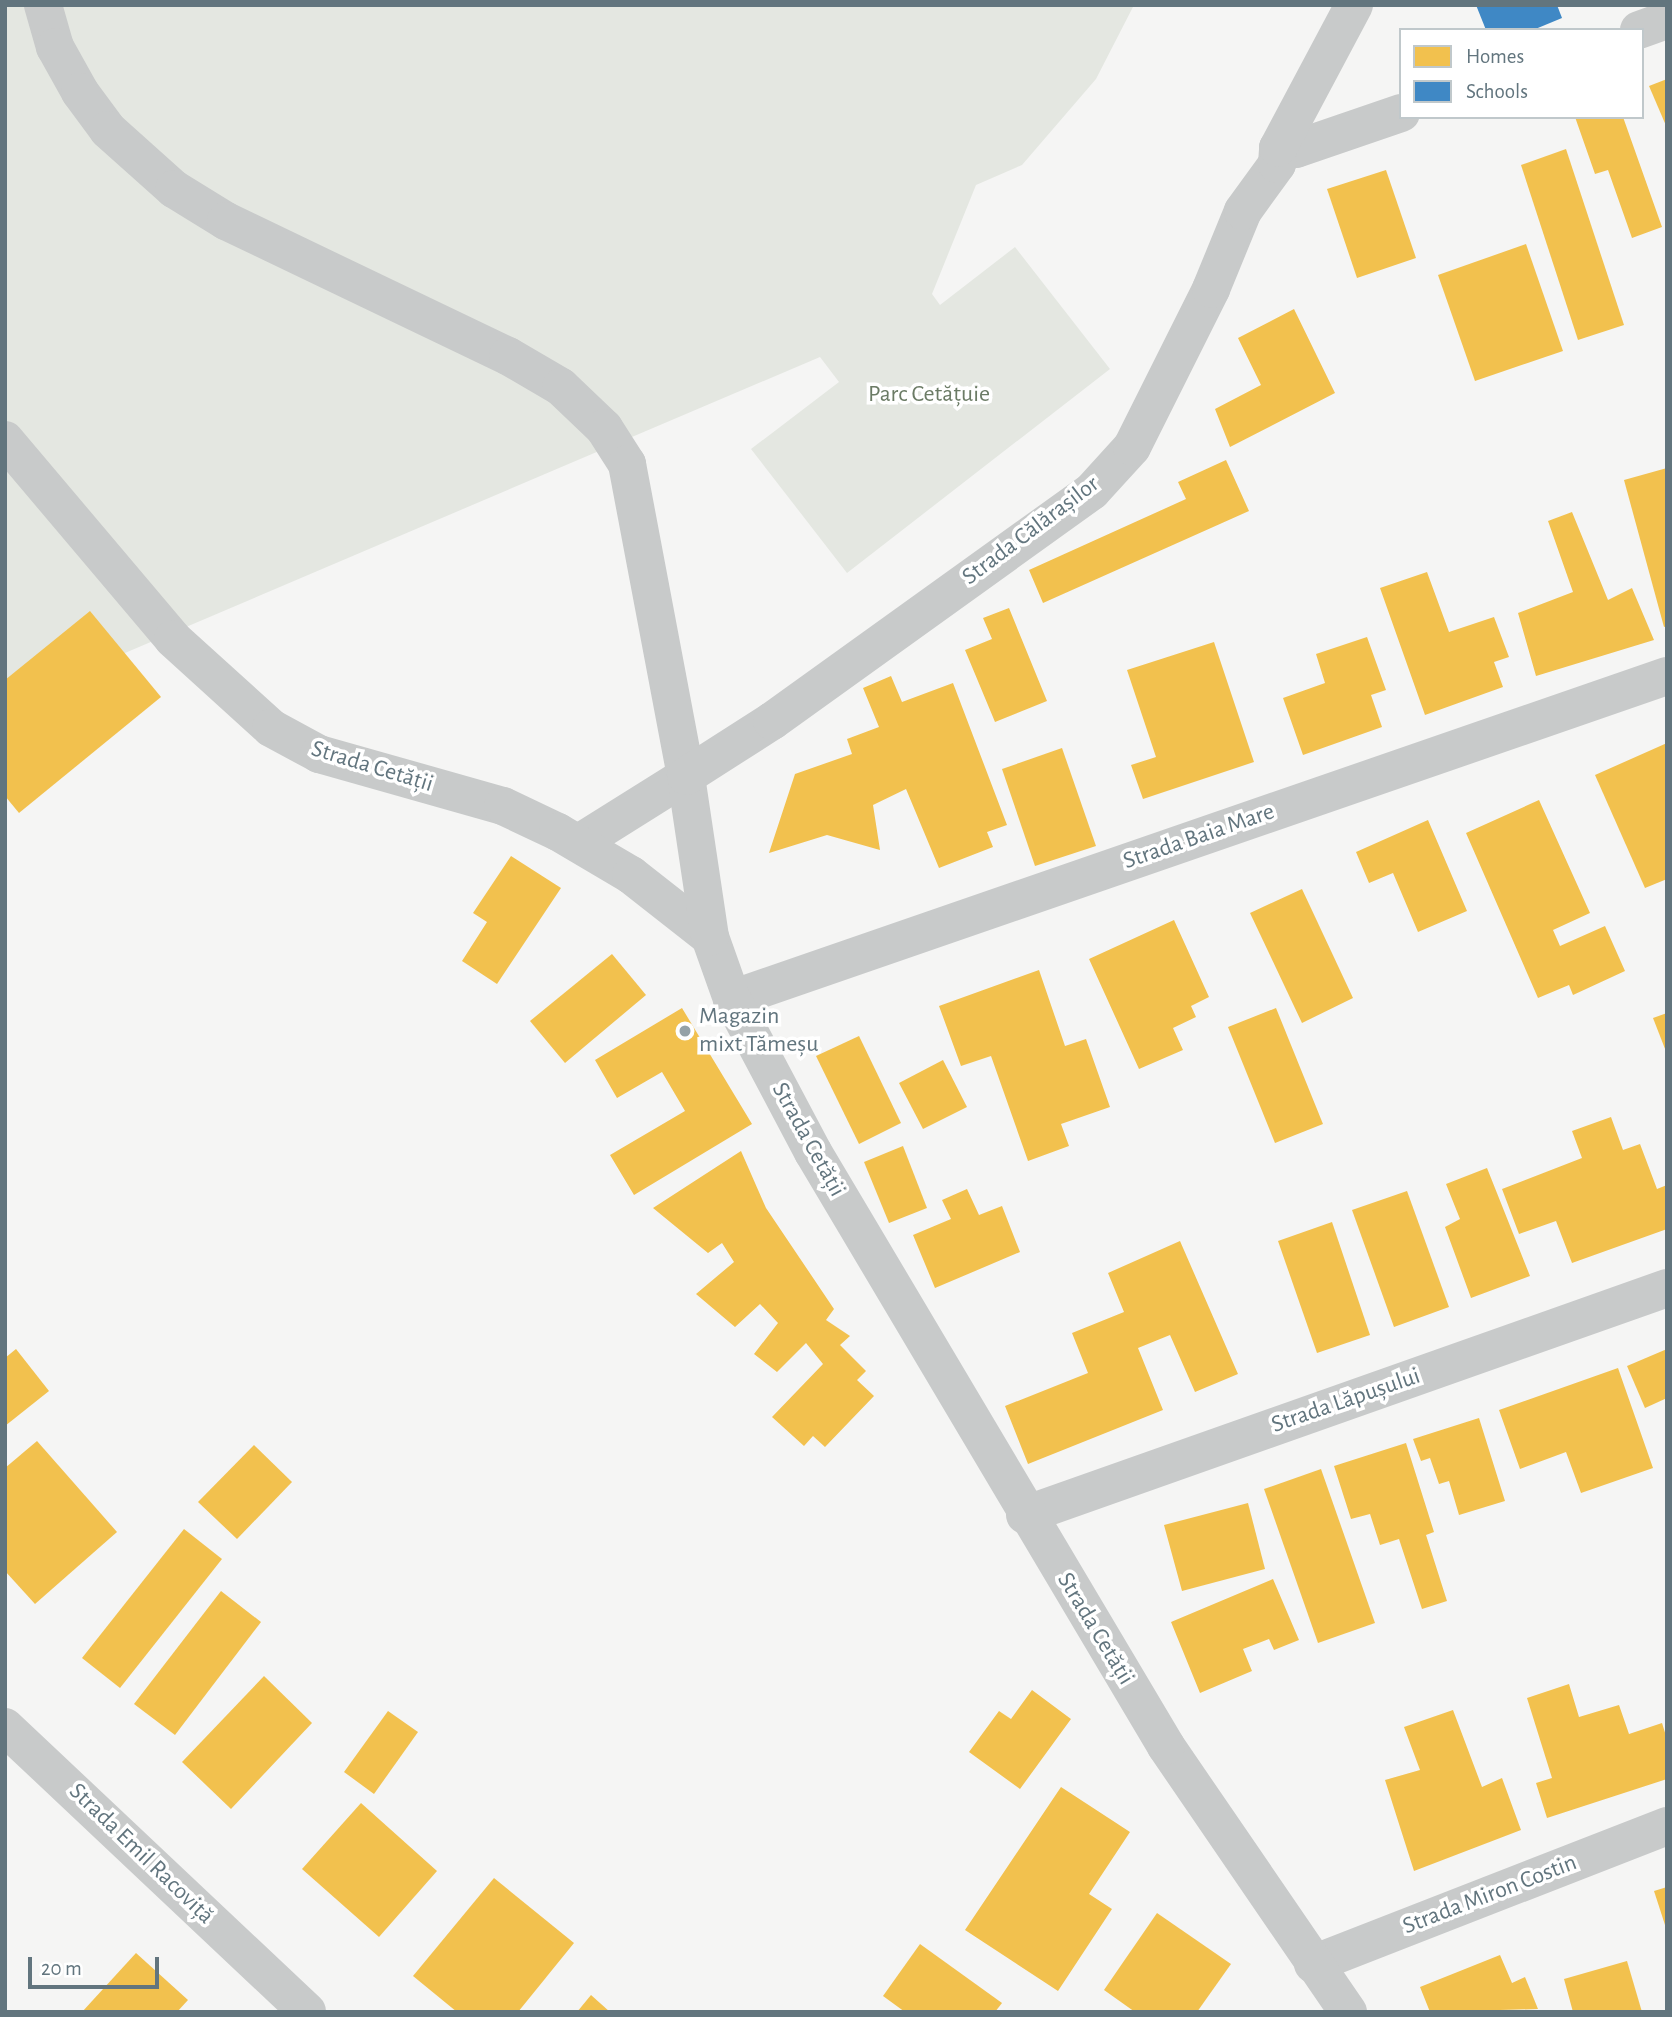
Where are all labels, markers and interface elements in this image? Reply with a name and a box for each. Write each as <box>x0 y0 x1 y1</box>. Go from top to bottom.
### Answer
legend <box>1399 28 1644 119</box>
text: Homes <box>1466 46 1524 67</box>
text: Schools <box>1466 81 1528 102</box>
park label: Parc Cetățuie <box>868 381 990 409</box>
street label: Strada Călărașilor <box>957 470 1105 592</box>
street label: Strada Cetății <box>307 735 437 799</box>
street label: Strada Baia Mare <box>1120 798 1278 876</box>
place label: Magazin mixt Tămeșu <box>699 1003 818 1059</box>
marker: Magazin mixt Tămeșu <box>677 1023 693 1039</box>
street label: Strada Cetății <box>765 1078 851 1202</box>
street label: Strada Lăpușului <box>1268 1362 1424 1440</box>
street label: Strada Cetății <box>1050 1568 1140 1690</box>
street label: Strada Emil Racoviță <box>62 1777 220 1931</box>
street label: Strada Miron Costin <box>1399 1849 1581 1941</box>
scale bar <box>32 1944 163 1988</box>
text: 20 m <box>41 1958 82 1979</box>

